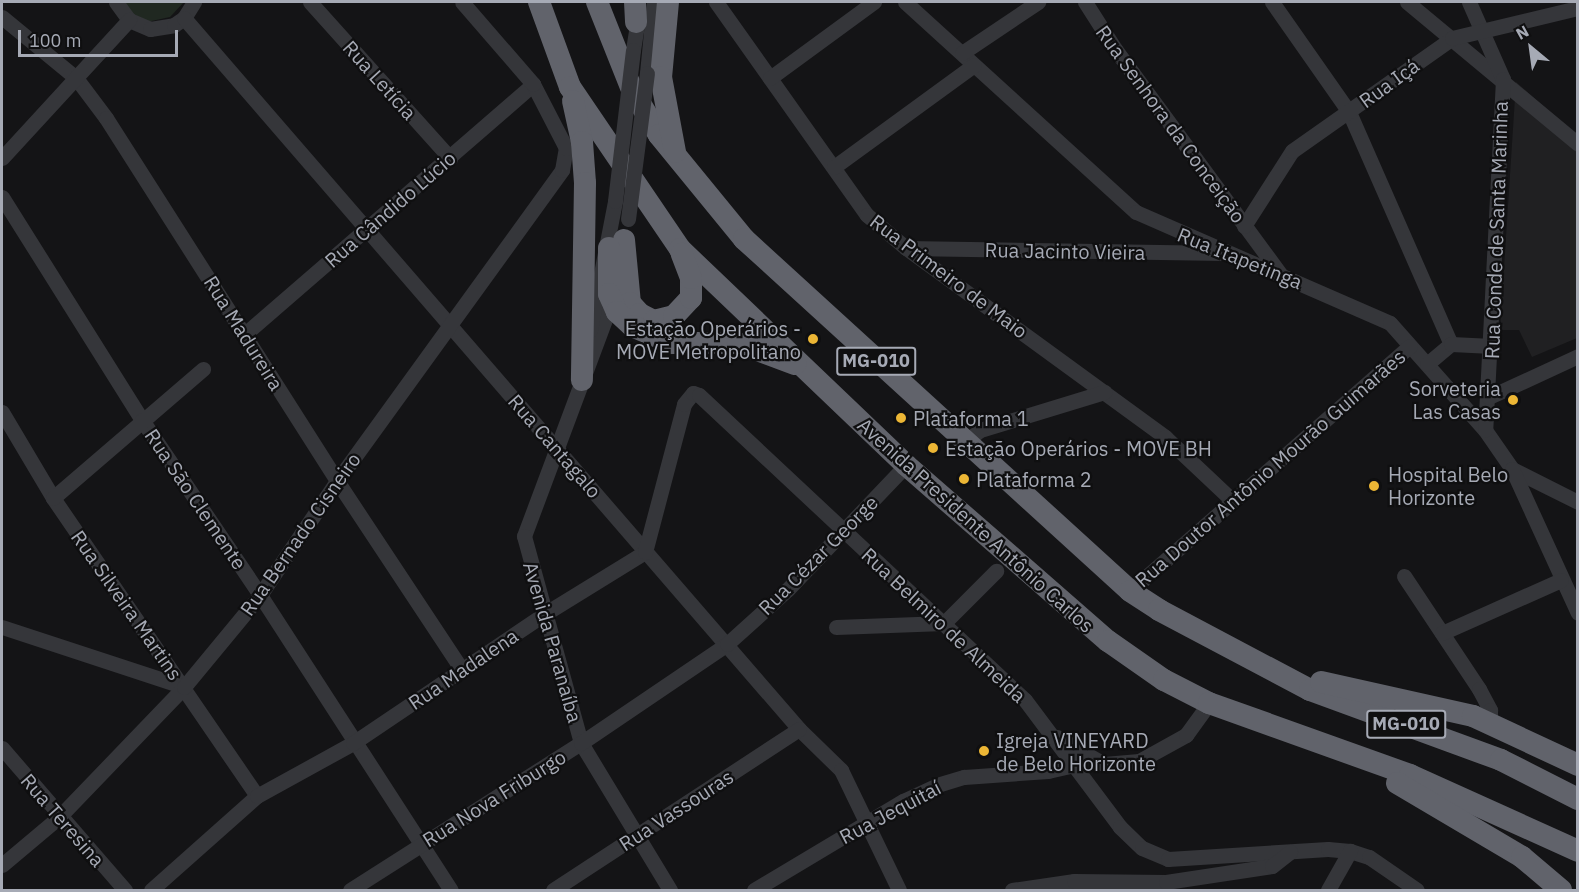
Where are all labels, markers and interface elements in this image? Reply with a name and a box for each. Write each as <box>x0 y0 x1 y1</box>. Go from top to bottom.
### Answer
scale bar <box>21 18 182 56</box>
north arrow <box>1501 18 1561 78</box>
street label: Rua Senhora da Conceição <box>1091 20 1251 228</box>
text: N <box>1512 21 1532 44</box>
text: 100 m <box>29 29 81 52</box>
street label: Rua Letícia <box>338 36 422 124</box>
street label: Rua Içá <box>1354 53 1424 113</box>
street label: Rua Conde de Santa Marinha <box>1480 101 1512 359</box>
street label: Rua Cândido Lúcio <box>320 146 460 272</box>
street label: Rua Primeiro de Maio <box>866 209 1032 343</box>
street label: Rua Itapetinga <box>1174 222 1306 294</box>
street label: Rua Jacinto Vieira <box>984 238 1146 264</box>
street label: Rua Madureira <box>199 271 289 395</box>
place label: Estação Operários - MOVE Metropolitano <box>616 316 801 363</box>
marker: Estação Operários - MOVE Metropolitano <box>806 332 820 346</box>
street label: Rua Doutor Antônio Mourão Guimarães <box>1130 344 1410 592</box>
road number: MG-010 <box>836 346 916 376</box>
place label: Sorveteria Las Casas <box>1409 376 1501 423</box>
street label: Rua Cantagalo <box>503 389 607 503</box>
marker: Sorveteria Las Casas <box>1506 393 1520 407</box>
place label: Plataforma 1 <box>913 406 1029 430</box>
marker: Plataforma 1 <box>894 411 908 425</box>
street label: Avenida Presidente Antônio Carlos <box>853 413 1099 637</box>
street label: Rua São Clemente <box>140 424 252 574</box>
place label: Estação Operários - MOVE BH <box>945 436 1212 460</box>
marker: Estação Operários - MOVE BH <box>926 441 940 455</box>
street label: Rua Bernado Cisneiro <box>235 448 365 620</box>
place label: Hospital Belo Horizonte <box>1388 462 1508 509</box>
place label: Plataforma 2 <box>976 467 1092 491</box>
marker: Plataforma 2 <box>957 472 971 486</box>
marker: Hospital Belo Horizonte <box>1365 477 1383 495</box>
street label: Rua Cézar George <box>753 490 883 620</box>
street label: Rua Silveira Martins <box>66 526 188 684</box>
street label: Rua Belmiro de Almeida <box>857 543 1031 707</box>
street label: Avenida Paranaíba <box>519 559 587 725</box>
street label: Rua Madalena <box>404 623 522 715</box>
road number: MG-010 <box>1366 709 1446 739</box>
place label: Igreja VINEYARD de Belo Horizonte <box>996 728 1156 775</box>
street label: Rua Nova Friburgo <box>418 744 570 852</box>
marker: Igreja VINEYARD de Belo Horizonte <box>977 744 991 758</box>
street label: Rua Vassouras <box>614 764 738 856</box>
street label: Rua Teresina <box>16 768 110 872</box>
street label: Rua Jequitaí <box>835 775 945 849</box>

